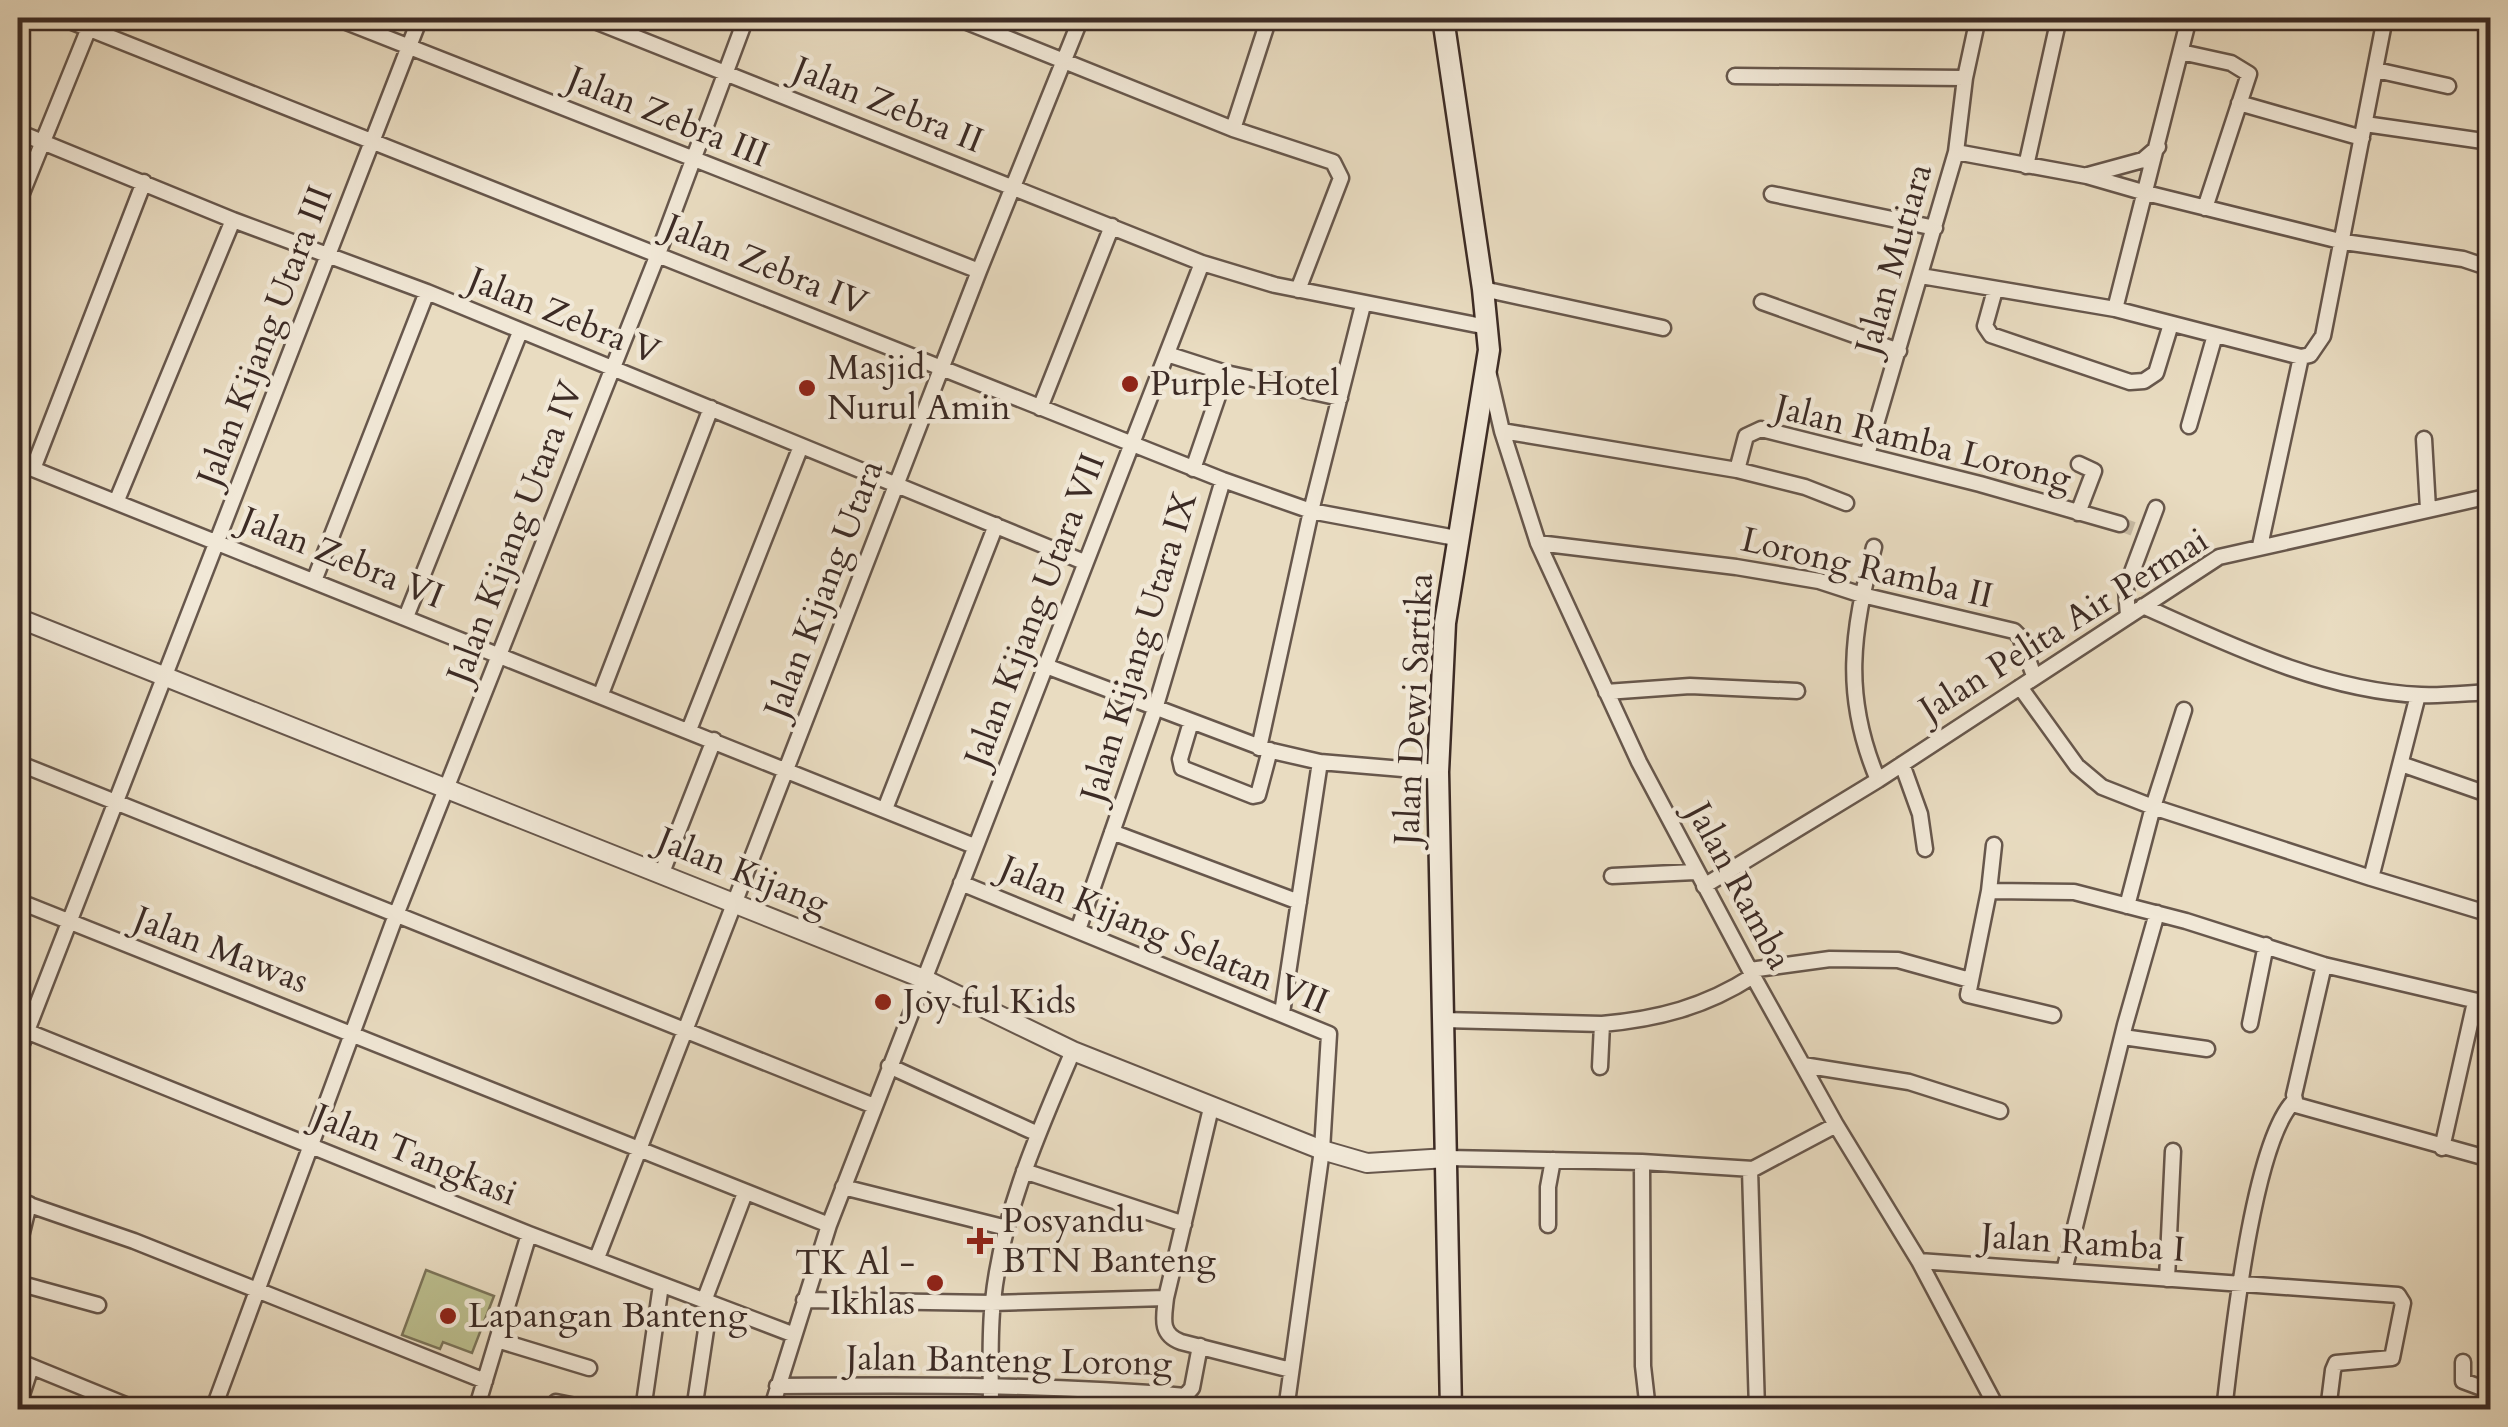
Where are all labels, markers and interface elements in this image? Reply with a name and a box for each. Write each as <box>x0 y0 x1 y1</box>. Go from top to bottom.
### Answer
street label: Jalan Zebra II <box>781 43 990 165</box>
street label: Jalan Zebra III <box>556 53 776 179</box>
street label: Jalan Mutiara <box>1842 158 1944 365</box>
street label: Jalan Kijang Utara III <box>184 179 344 498</box>
street label: Jalan Zebra IV <box>653 201 875 328</box>
street label: Jalan Zebra V <box>456 254 667 376</box>
place label: Masjid Nurul Amin <box>827 344 1011 432</box>
place label: Purple Hotel <box>1150 360 1340 408</box>
marker: Purple Hotel <box>1119 373 1141 395</box>
street label: Jalan Kijang Utara IV <box>433 374 595 695</box>
marker: Masjid Nurul Amin <box>796 377 818 399</box>
street label: Jalan Ramba Lorong <box>1765 382 2077 503</box>
street label: Jalan Kijang Utara VII <box>951 447 1117 778</box>
street label: Jalan Kijang Utara <box>751 453 895 730</box>
street label: Jalan Kijang Utara IX <box>1068 486 1209 813</box>
street label: Jalan Zebra VI <box>229 494 451 620</box>
street label: Lorong Ramba II <box>1736 516 1998 620</box>
street label: Jalan Pelita Air Permai <box>1906 517 2218 736</box>
street label: Jalan Dewi Sartika <box>1383 572 1445 851</box>
street label: Jalan Ramba <box>1672 789 1803 978</box>
street label: Jalan Kijang <box>646 814 836 928</box>
street label: Jalan Kijang Selatan VII <box>988 842 1336 1026</box>
street label: Jalan Mawas <box>122 893 315 1005</box>
place label: Joy ful Kids <box>898 978 1076 1026</box>
marker: Joy ful Kids <box>872 991 894 1013</box>
street label: Jalan Tangkasi <box>301 1090 524 1218</box>
place label: Posyandu BTN Banteng <box>1002 1197 1216 1285</box>
street label: Jalan Ramba I <box>1974 1212 2187 1274</box>
marker: Posyandu BTN Banteng <box>967 1228 993 1254</box>
place label: TK Al - Ikhlas <box>795 1239 915 1327</box>
marker: TK Al - Ikhlas <box>924 1272 946 1294</box>
place label: Lapangan Banteng <box>468 1292 748 1340</box>
marker: Lapangan Banteng <box>437 1305 459 1327</box>
street label: Jalan Banteng Lorong <box>840 1334 1173 1388</box>

